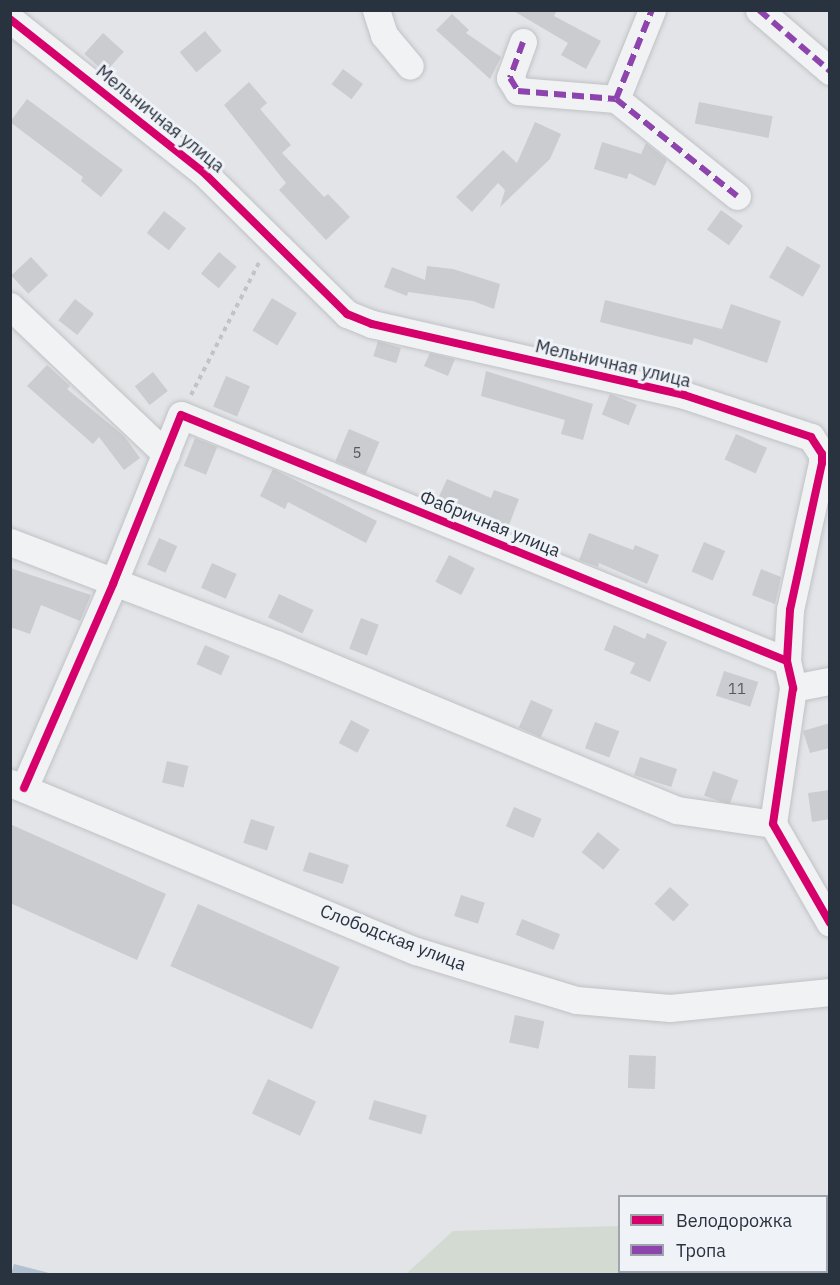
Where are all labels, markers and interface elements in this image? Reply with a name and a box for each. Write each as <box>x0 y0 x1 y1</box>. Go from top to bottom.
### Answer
street label: Мельничная улица <box>91 61 229 177</box>
street label: Мельничная улица <box>533 336 693 392</box>
house number: 5 <box>353 444 361 462</box>
street label: Фабричная улица <box>417 486 563 562</box>
house number: 11 <box>728 680 746 698</box>
street label: Слободская улица <box>317 900 469 976</box>
legend <box>618 1195 828 1273</box>
text: Велодорожка <box>676 1209 792 1232</box>
text: Тропа <box>676 1239 726 1262</box>

